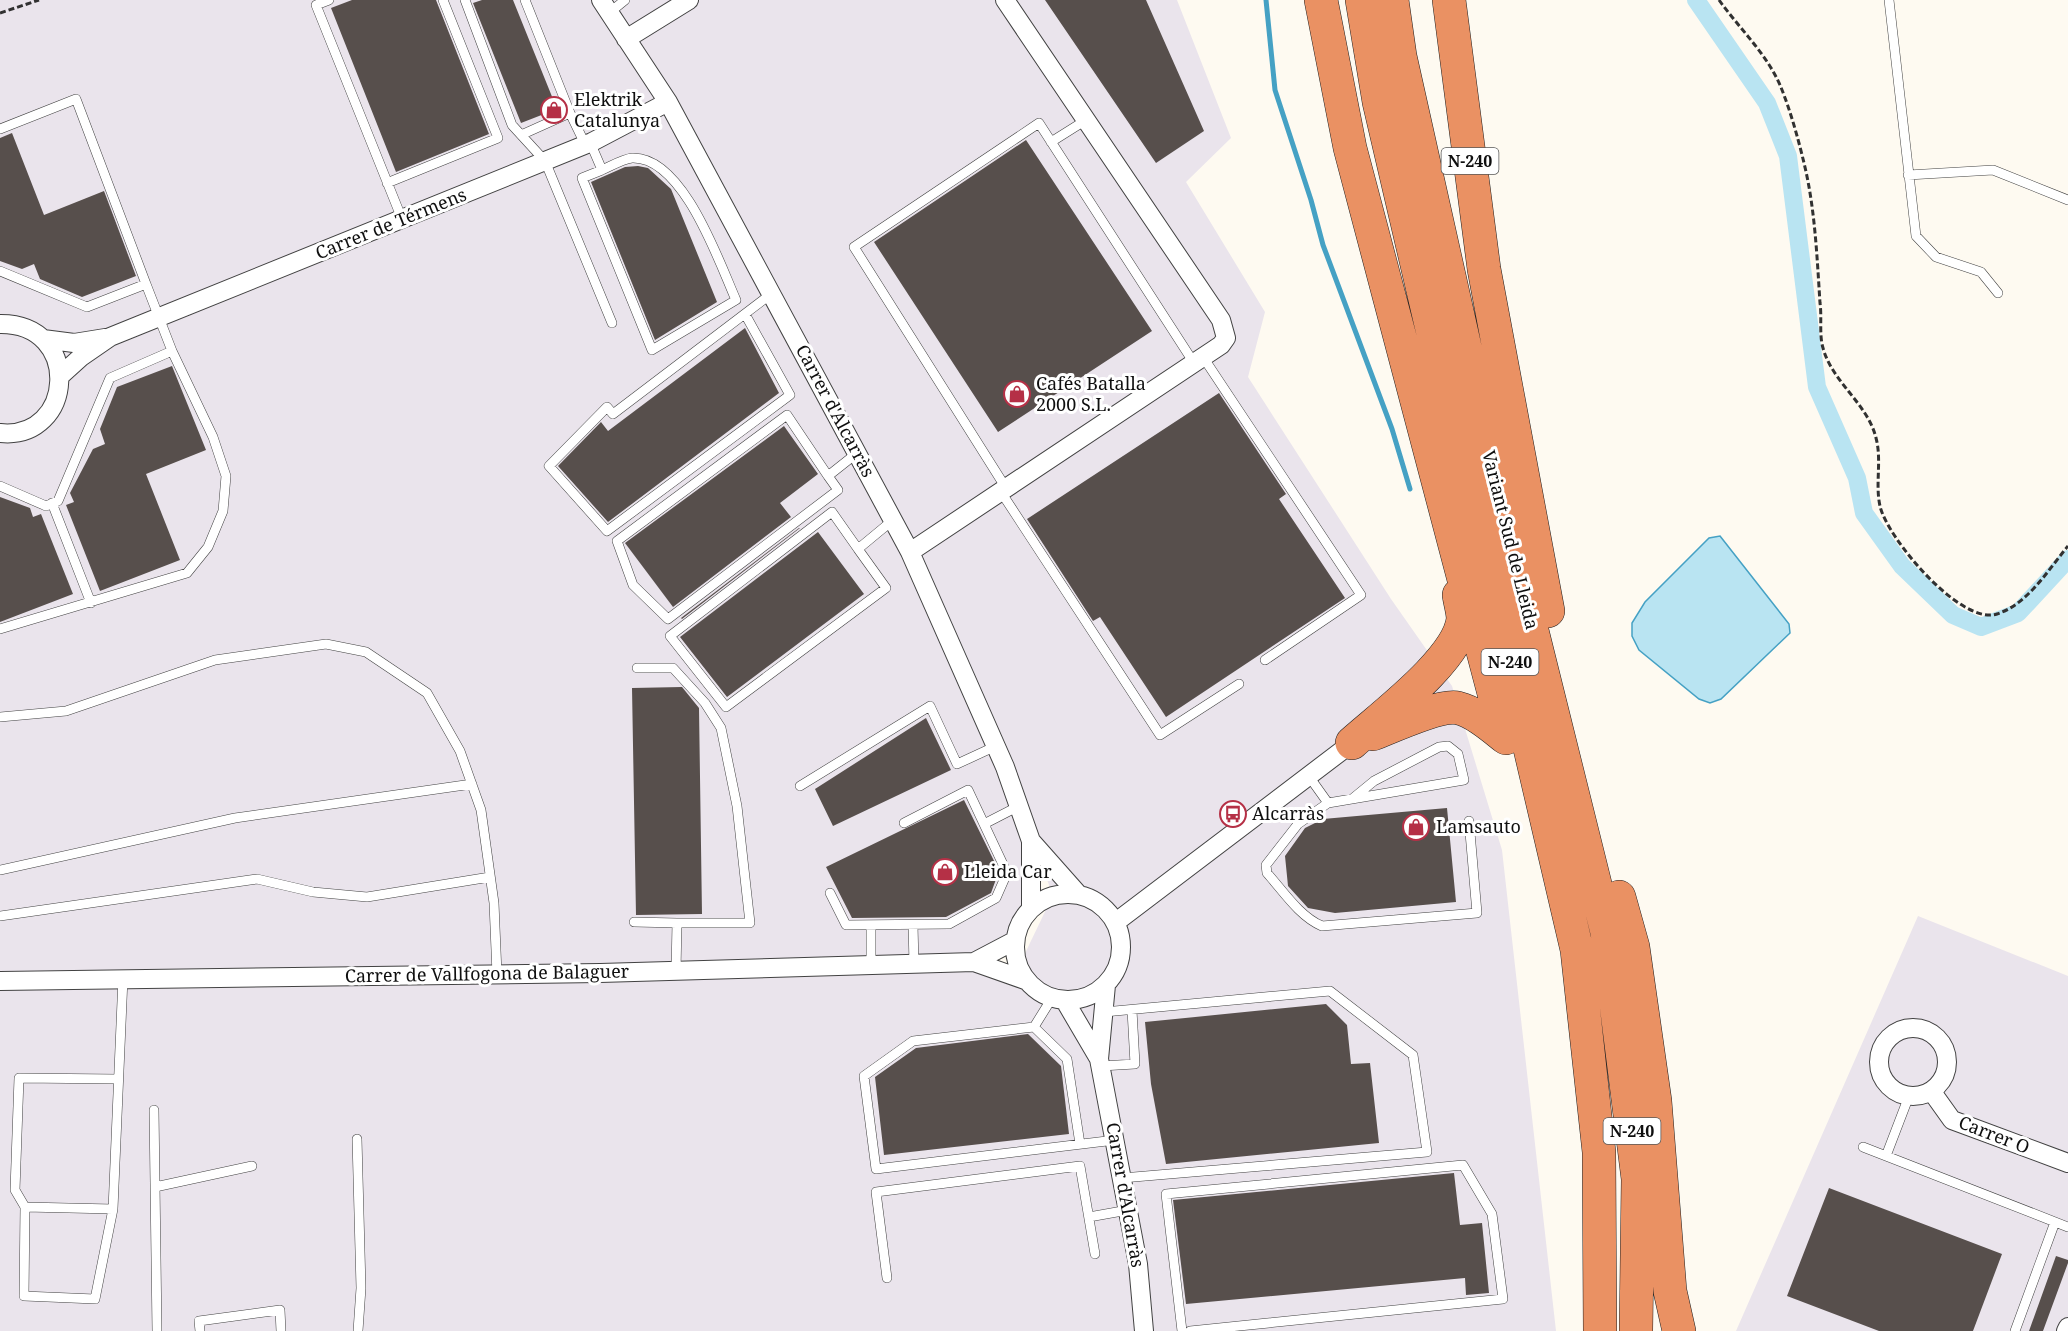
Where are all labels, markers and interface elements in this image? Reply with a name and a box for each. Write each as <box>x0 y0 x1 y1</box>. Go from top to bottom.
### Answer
place label: Elektrik Catalunya <box>574 87 660 132</box>
shop icon: Elektrik Catalunya <box>539 95 569 125</box>
road number: N-240 <box>1442 148 1498 174</box>
street label: Carrer de Térmens <box>312 182 470 264</box>
street label: Carrer d'Alcarràs <box>791 340 881 481</box>
place label: Cafés Batalla 2000 S.L. <box>1036 371 1146 416</box>
shop icon: Cafés Batalla 2000 S.L. <box>1002 379 1032 409</box>
street label: Variant Sud de Lleida <box>1477 448 1545 632</box>
road number: N-240 <box>1482 649 1538 675</box>
bus stop icon: Alcarràs <box>1218 799 1248 829</box>
place label: Alcarràs <box>1252 801 1324 825</box>
shop icon: Lamsauto <box>1401 812 1431 842</box>
place label: Lamsauto <box>1436 814 1521 838</box>
shop icon: Lleida Car <box>930 857 960 887</box>
place label: Lleida Car <box>964 859 1052 883</box>
street label: Carrer de Vallfogona de Balaguer <box>345 959 630 987</box>
street label: Carrer O <box>1955 1110 2033 1159</box>
road number: N-240 <box>1604 1118 1660 1144</box>
street label: Carrer d'Alcarràs <box>1101 1121 1151 1269</box>

